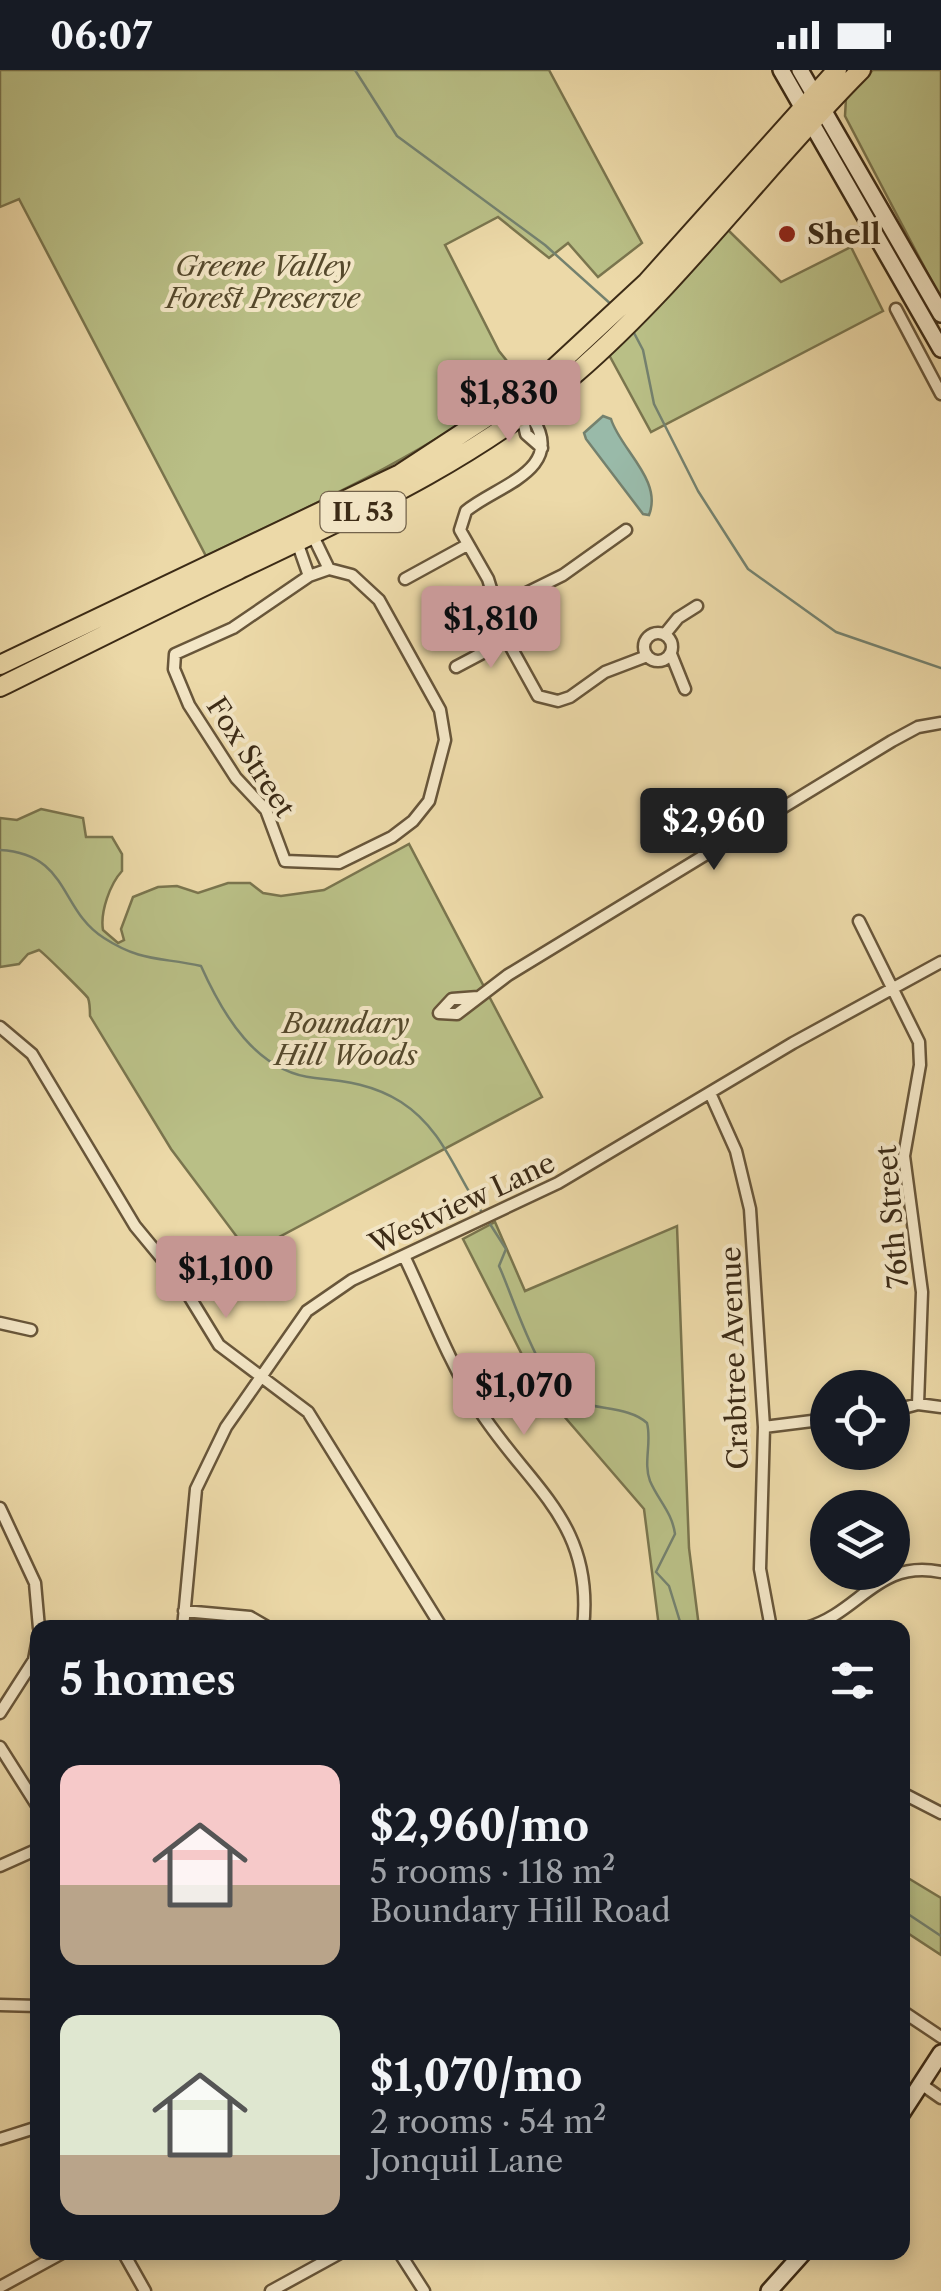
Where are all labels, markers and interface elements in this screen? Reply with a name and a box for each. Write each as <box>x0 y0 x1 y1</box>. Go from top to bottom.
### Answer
text: 06:07 <box>50 12 152 59</box>
place label: Shell <box>807 217 881 251</box>
marker: Shell <box>776 223 798 245</box>
park label: Greene Valley Forest Preserve <box>164 249 361 315</box>
pin: $1,830 <box>428 360 590 445</box>
text: $1,830 <box>459 373 559 412</box>
road number: IL 53 <box>320 492 406 532</box>
pin: $1,810 <box>410 586 572 671</box>
text: $1,810 <box>443 599 539 638</box>
street label: Fox Street <box>200 691 302 823</box>
pin: $2,960 <box>633 788 795 873</box>
text: $2,960 <box>662 801 766 840</box>
park label: Boundary Hill Woods <box>272 1006 418 1072</box>
street label: 76th Street <box>869 1144 915 1290</box>
street label: Westview Lane <box>363 1145 560 1261</box>
pin: $1,100 <box>145 1236 307 1321</box>
street label: Crabtree Avenue <box>713 1246 755 1470</box>
text: $1,100 <box>178 1249 274 1288</box>
pin: $1,070 <box>443 1353 605 1438</box>
text: $1,070 <box>475 1366 573 1405</box>
map controls <box>810 1370 910 1590</box>
button: locate <box>810 1370 910 1470</box>
button: layers <box>810 1490 910 1590</box>
icon: filters <box>825 1653 880 1708</box>
text: 5 homes <box>60 1654 236 1706</box>
text: $2,960/mo <box>370 1800 589 1852</box>
icon: home <box>140 1805 260 1925</box>
text: 5 rooms · 118 m² <box>370 1852 615 1891</box>
text: Boundary Hill Road <box>370 1891 671 1930</box>
text: $1,070/mo <box>370 2050 582 2102</box>
icon: home <box>140 2055 260 2175</box>
text: 2 rooms · 54 m² <box>370 2102 606 2141</box>
text: Jonquil Lane <box>370 2141 563 2180</box>

